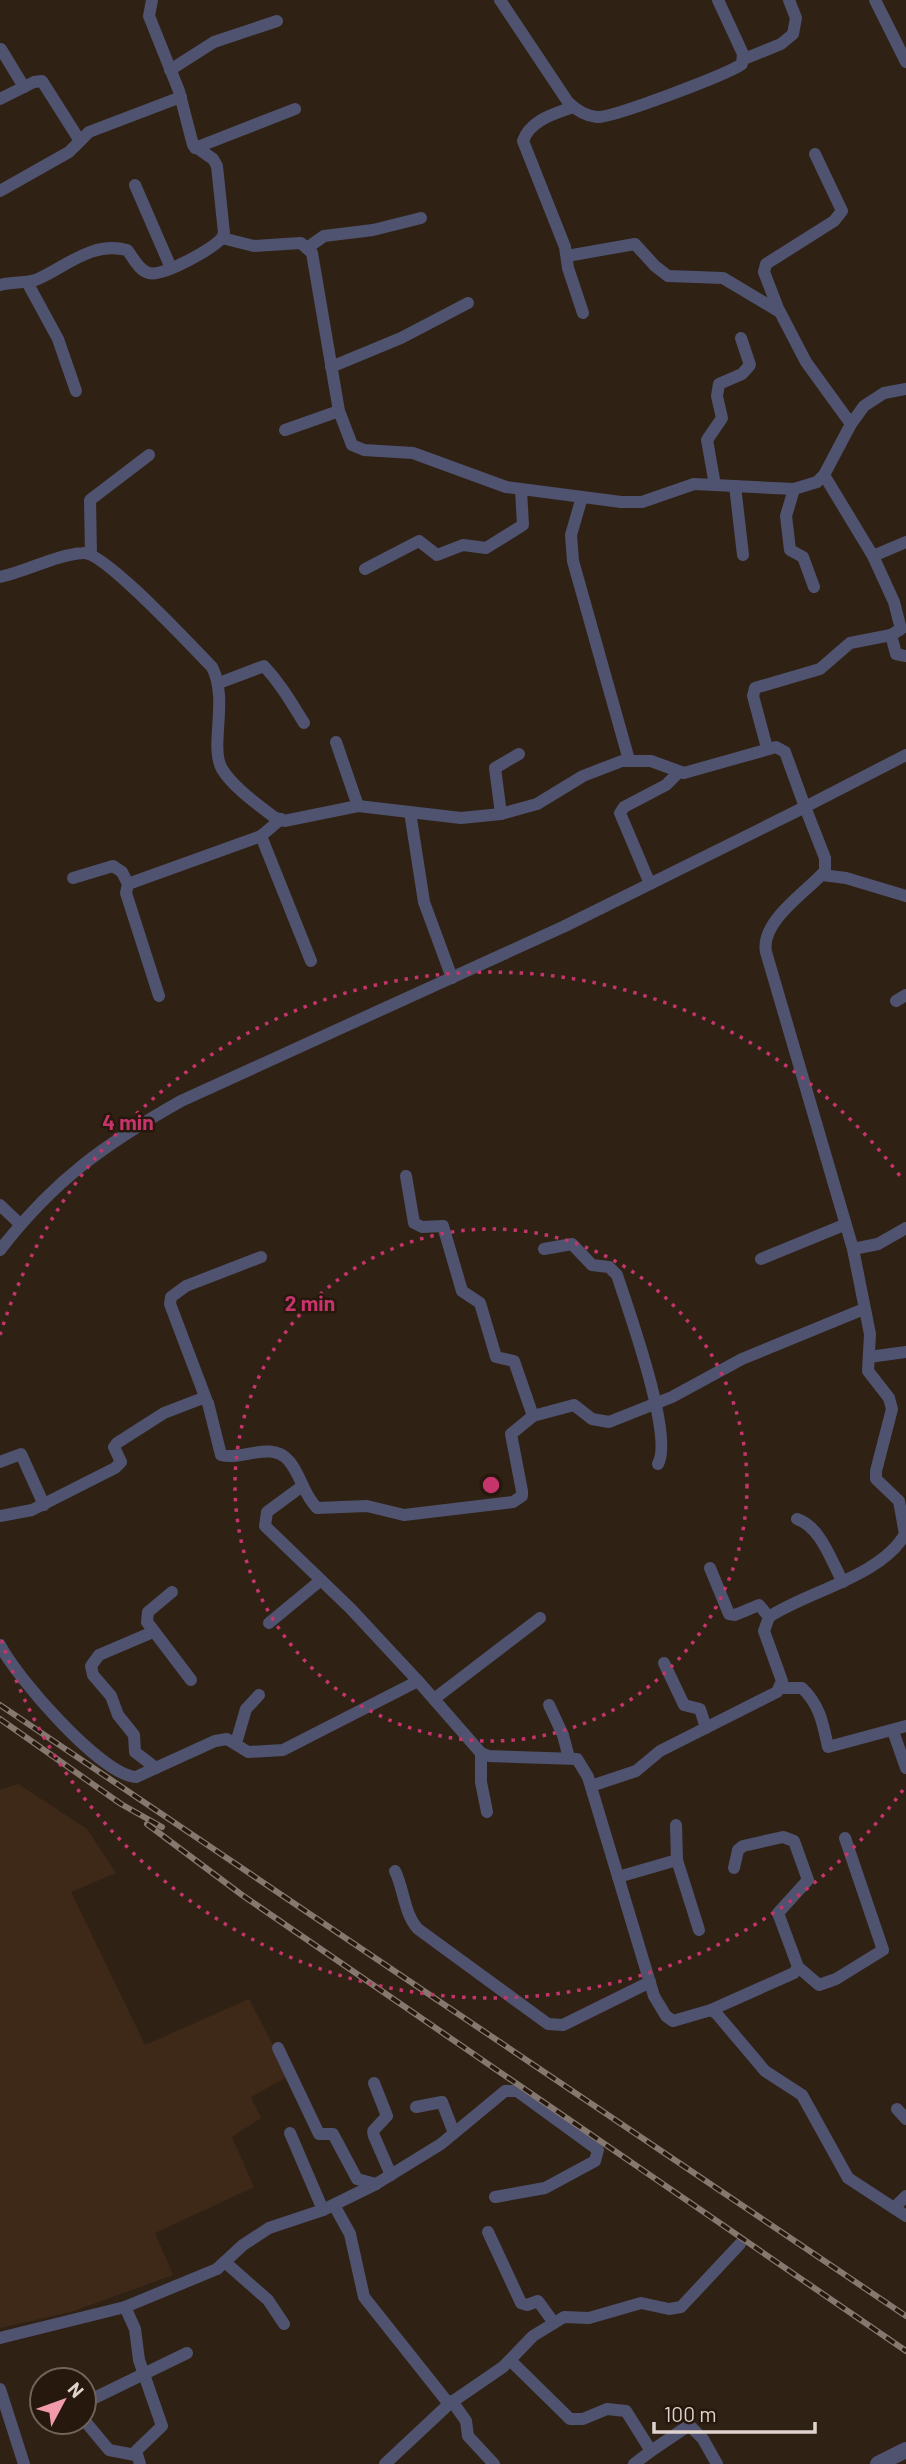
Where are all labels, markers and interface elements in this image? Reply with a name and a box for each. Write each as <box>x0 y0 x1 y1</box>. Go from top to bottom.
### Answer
text: 4 min <box>102 1109 154 1134</box>
text: 2 min <box>285 1290 335 1315</box>
centre of rings <box>479 1473 503 1497</box>
north arrow <box>28 2366 98 2436</box>
text: N <box>63 2377 89 2402</box>
scale bar <box>654 2390 815 2434</box>
text: 100 m <box>664 2401 717 2426</box>

